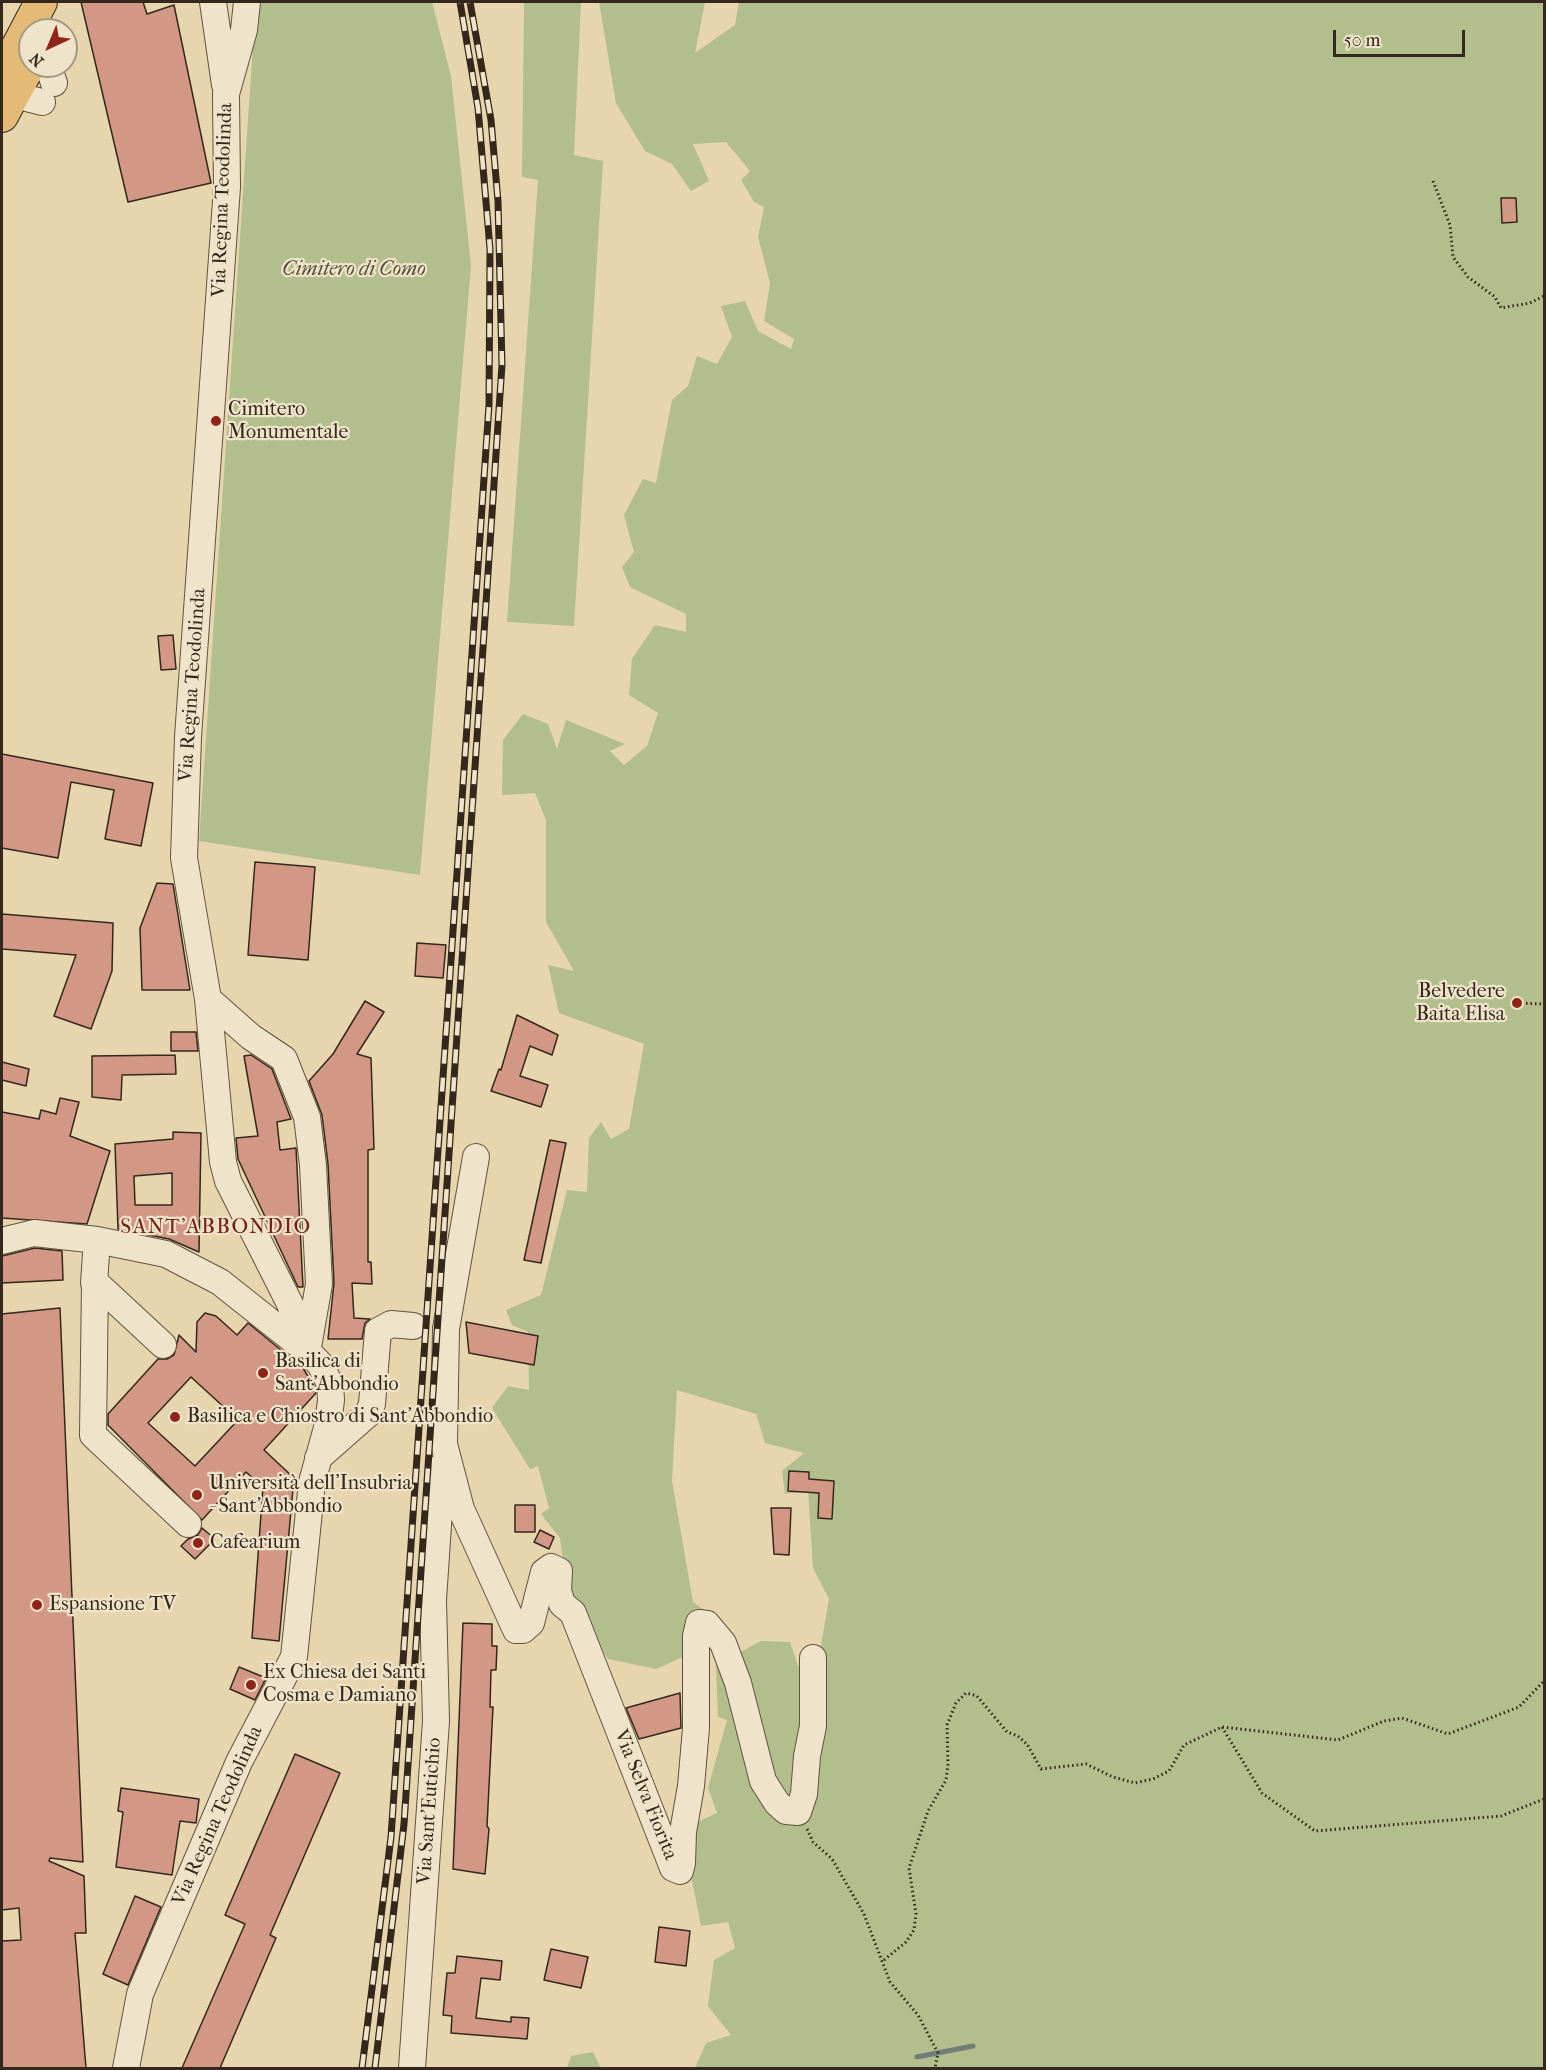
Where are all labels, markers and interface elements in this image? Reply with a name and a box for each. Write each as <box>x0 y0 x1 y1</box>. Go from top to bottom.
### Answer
north arrow <box>18 18 78 78</box>
scale bar <box>1336 18 1468 56</box>
text: 50 m <box>1344 30 1380 51</box>
text: N <box>26 49 48 71</box>
street label: Via Regina Teodolinda <box>208 103 238 297</box>
park label: Cimitero di Como <box>282 258 426 282</box>
place label: Cimitero Monumentale <box>228 398 348 445</box>
marker: Cimitero Monumentale <box>209 414 223 428</box>
street label: Via Regina Teodolinda <box>174 587 212 783</box>
place label: Belvedere Baita Elisa <box>1416 980 1505 1027</box>
marker: Belvedere Baita Elisa <box>1510 996 1524 1010</box>
district label: SANT'ABBONDIO <box>120 1215 312 1241</box>
place label: Basilica di Sant'Abbondio <box>275 1350 399 1397</box>
marker: Basilica di Sant'Abbondio <box>256 1366 270 1380</box>
place label: Basilica e Chiostro di Sant'Abbondio <box>187 1405 493 1429</box>
marker: Basilica e Chiostro di Sant'Abbondio <box>168 1410 182 1424</box>
place label: Università dell'Insubria - Sant'Abbondio <box>209 1472 412 1519</box>
marker: Università dell'Insubria - Sant'Abbondio <box>190 1488 204 1502</box>
place label: Cafearium <box>210 1531 300 1555</box>
marker: Cafearium <box>191 1536 205 1550</box>
place label: Espansione TV <box>49 1593 176 1617</box>
marker: Espansione TV <box>30 1598 44 1612</box>
place label: Ex Chiesa dei Santi Cosma e Damiano <box>263 1661 426 1708</box>
marker: Ex Chiesa dei Santi Cosma e Damiano <box>244 1678 258 1692</box>
street label: Via Regina Teodolinda <box>168 1722 268 1910</box>
street label: Via Selva Fiorita <box>608 1726 682 1864</box>
street label: Via Sant'Eutichio <box>413 1737 447 1885</box>

